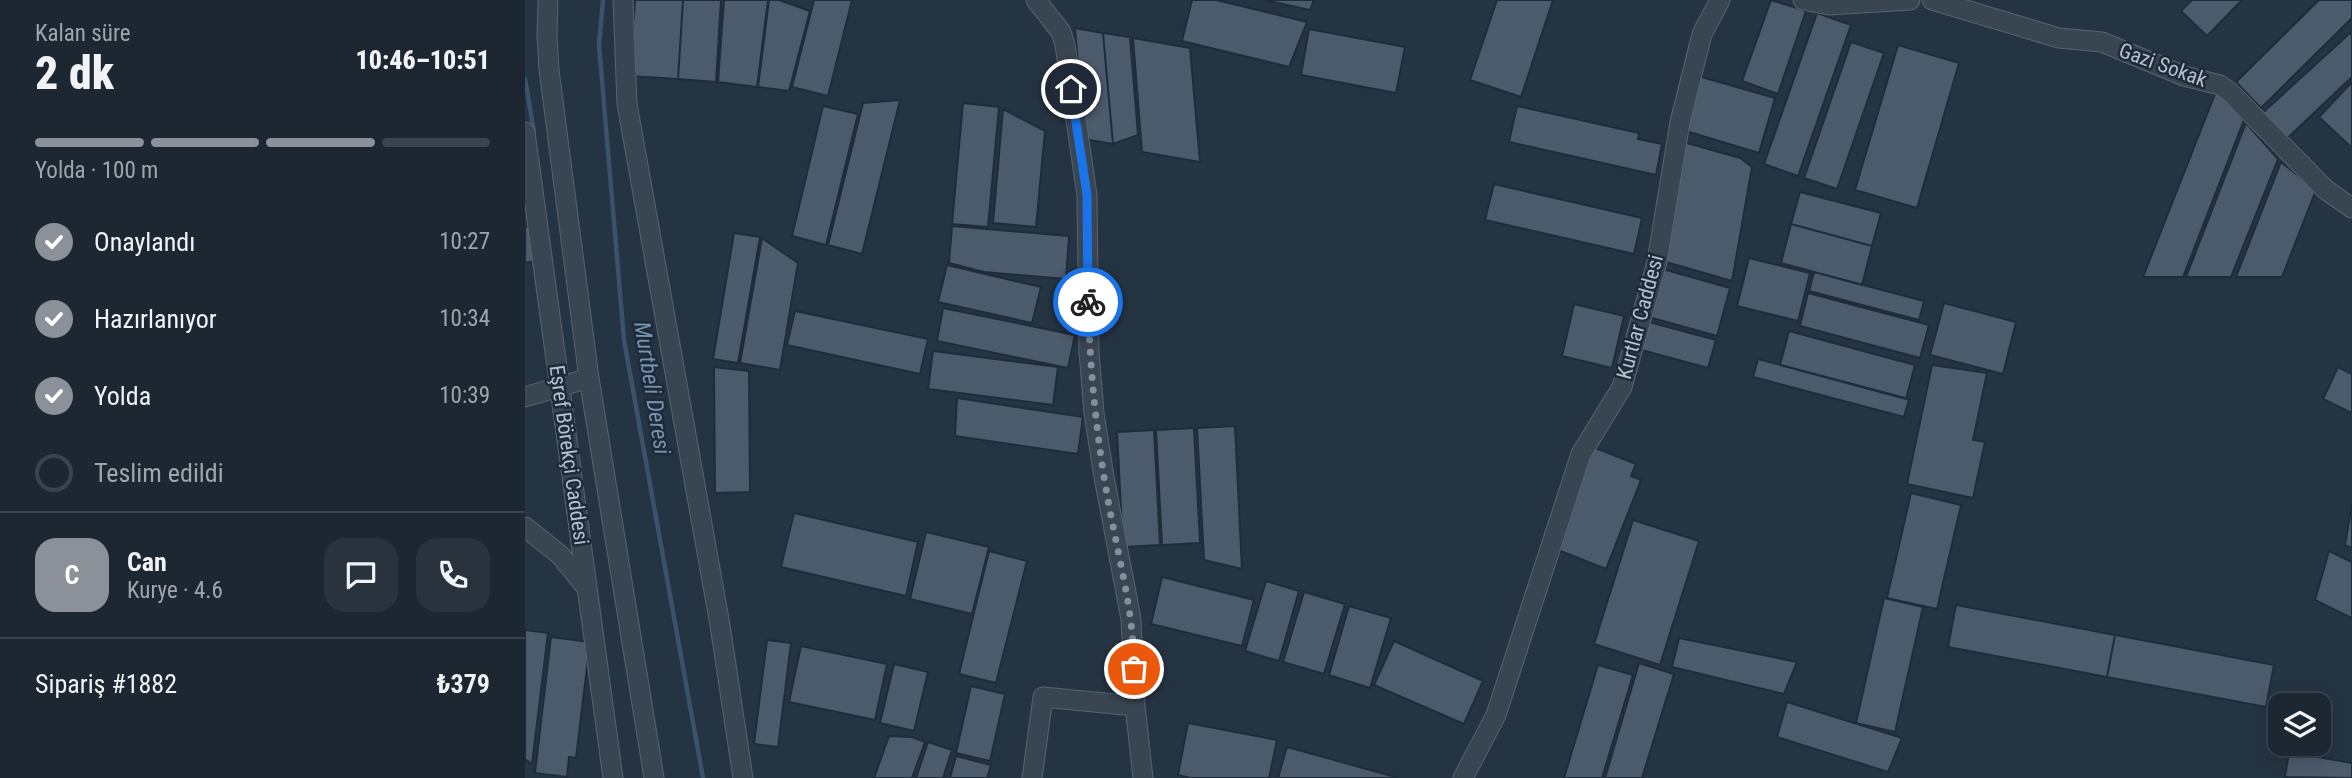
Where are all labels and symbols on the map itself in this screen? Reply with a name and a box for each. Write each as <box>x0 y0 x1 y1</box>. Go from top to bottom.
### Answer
street label: Gazi Sokak <box>2116 38 2211 92</box>
pin <box>1041 59 1101 119</box>
street label: Kurtlar Caddesi <box>1612 252 1668 382</box>
courier <box>1053 267 1123 337</box>
water label: Murtbeli Deresi <box>628 320 676 457</box>
street label: Eşref Börekçi Caddesi <box>545 364 593 546</box>
pin <box>1104 639 1164 699</box>

